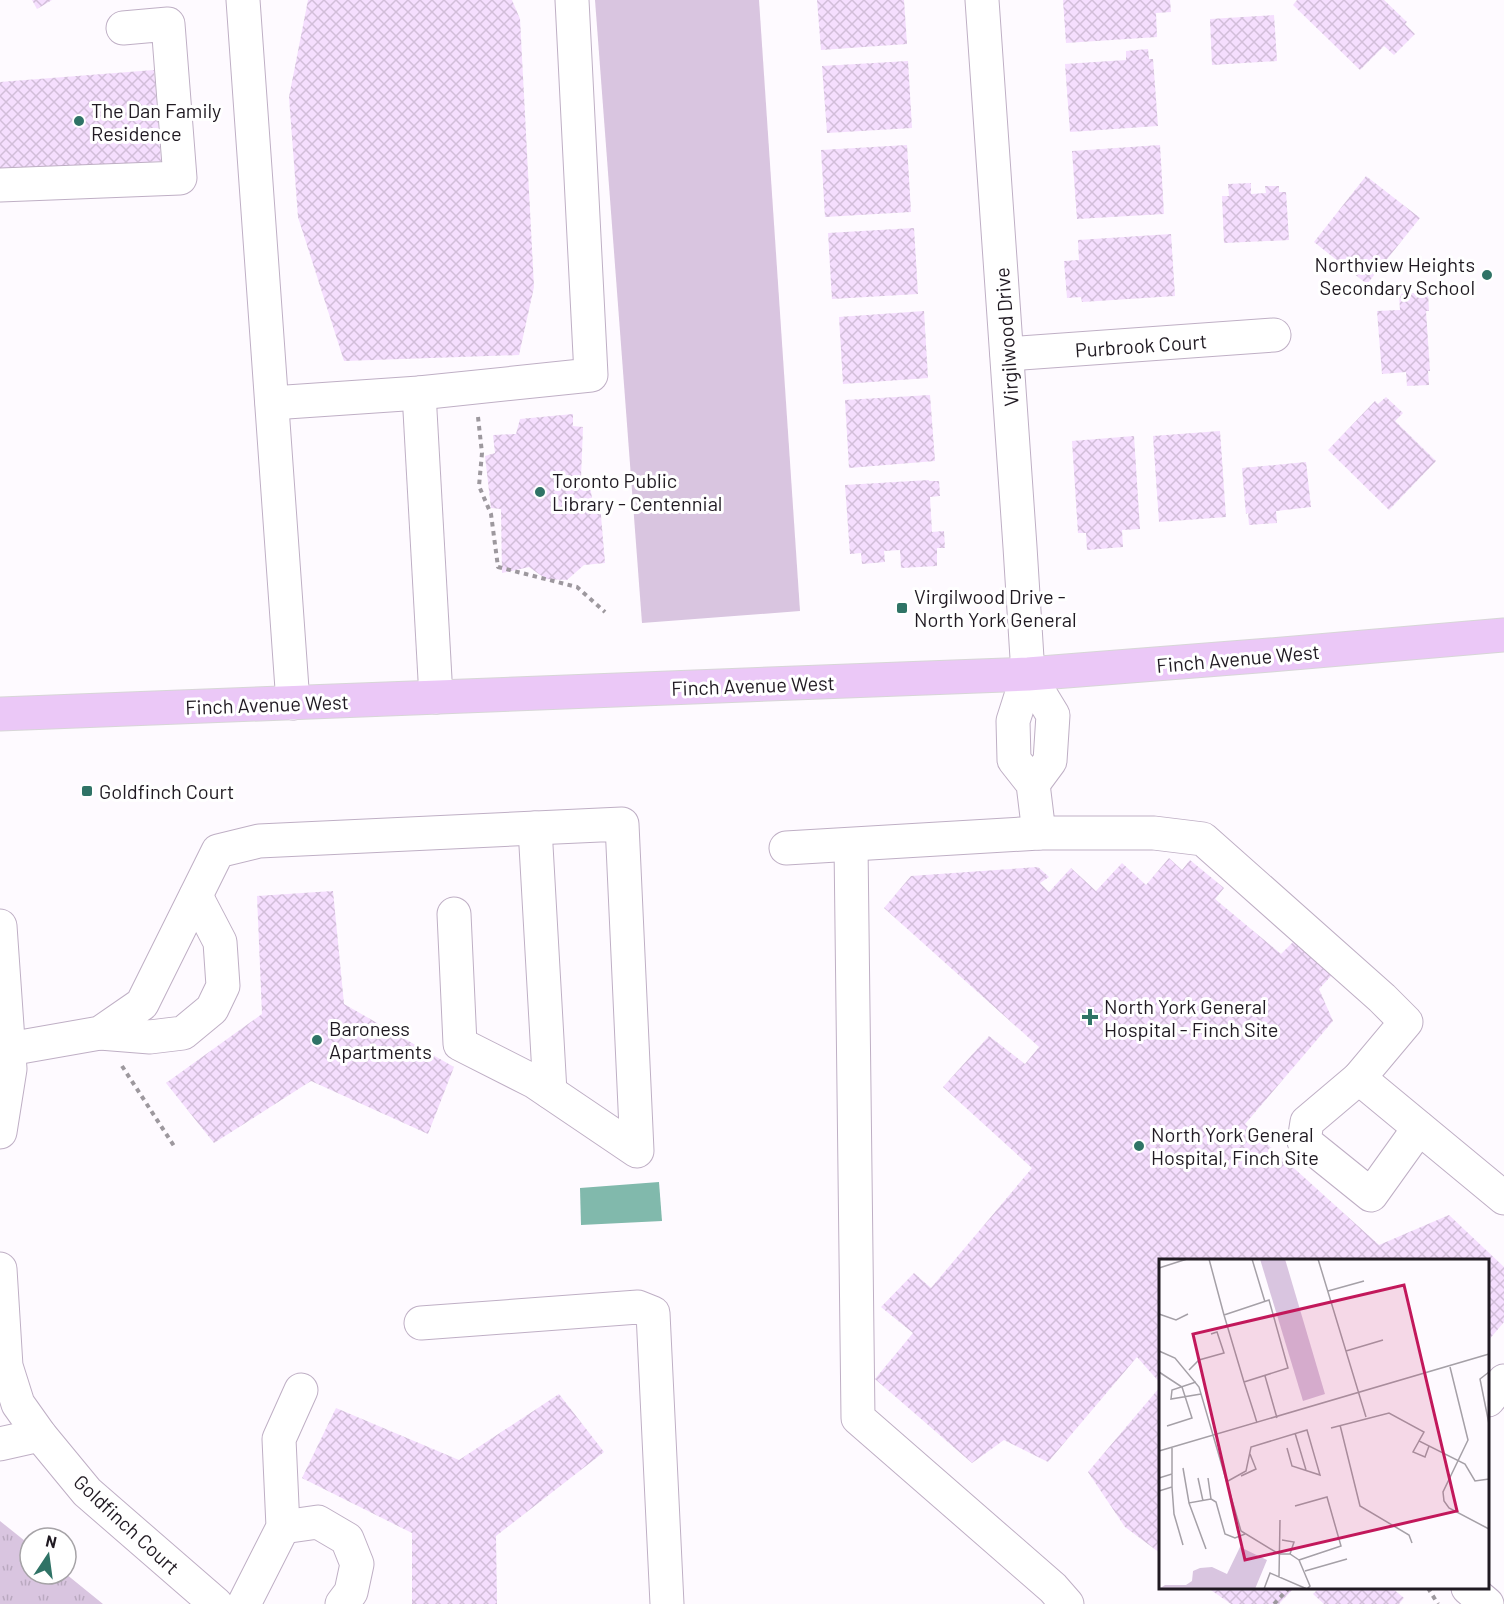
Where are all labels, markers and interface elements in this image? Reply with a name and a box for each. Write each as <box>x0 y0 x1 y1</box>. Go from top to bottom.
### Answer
place label: The Dan Family Residence <box>91 98 221 145</box>
marker: The Dan Family Residence <box>72 114 86 128</box>
place label: Northview Heights Secondary School <box>1315 252 1475 299</box>
street label: Virgilwood Drive <box>989 266 1023 408</box>
marker: Northview Heights Secondary School <box>1480 268 1494 282</box>
street label: Purbrook Court <box>1074 328 1208 362</box>
place label: Toronto Public Library - Centennial <box>552 468 722 515</box>
marker: Toronto Public Library - Centennial <box>533 485 547 499</box>
place label: Virgilwood Drive - North York General <box>914 584 1077 631</box>
marker: Virgilwood Drive - North York General <box>895 601 909 615</box>
street label: Finch Avenue West <box>1155 639 1321 677</box>
street label: Finch Avenue West <box>671 670 835 700</box>
street label: Finch Avenue West <box>185 689 349 719</box>
place label: Goldfinch Court <box>99 779 234 803</box>
marker: Goldfinch Court <box>80 784 94 798</box>
place label: North York General Hospital - Finch Site <box>1104 994 1278 1041</box>
marker: North York General Hospital - Finch Site <box>1081 1008 1099 1026</box>
place label: Baroness Apartments <box>329 1016 432 1063</box>
marker: Baroness Apartments <box>310 1033 324 1047</box>
place label: North York General Hospital, Finch Site <box>1151 1122 1319 1169</box>
marker: North York General Hospital, Finch Site <box>1132 1139 1146 1153</box>
inset map <box>1159 1259 1489 1589</box>
street label: Goldfinch Court <box>69 1469 185 1579</box>
north arrow <box>18 1526 78 1586</box>
text: N <box>44 1530 59 1551</box>

